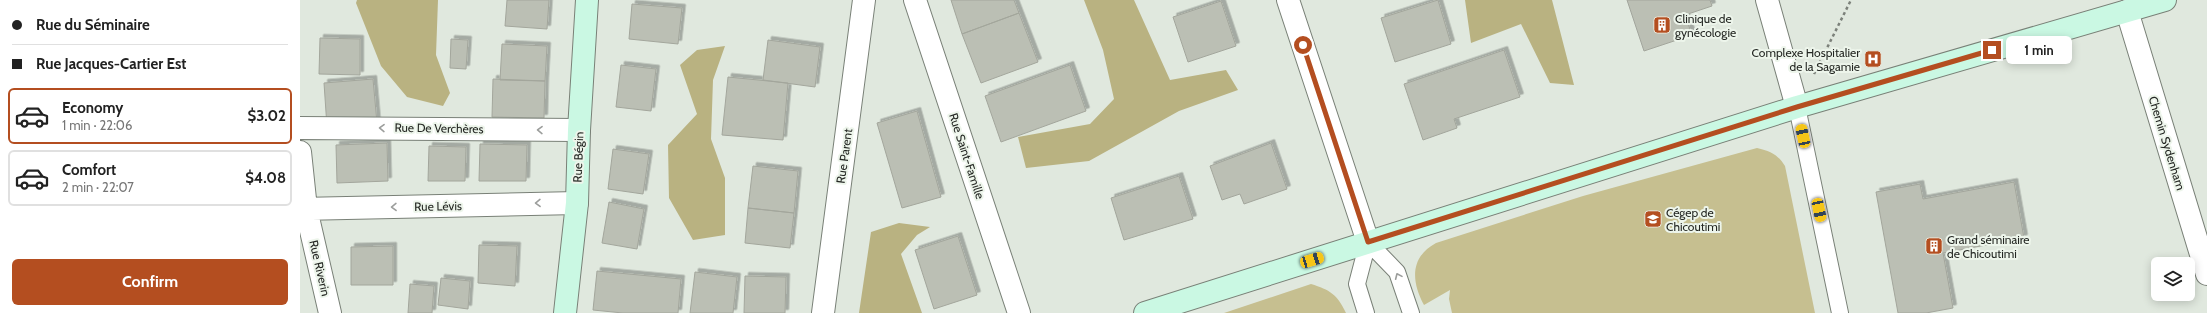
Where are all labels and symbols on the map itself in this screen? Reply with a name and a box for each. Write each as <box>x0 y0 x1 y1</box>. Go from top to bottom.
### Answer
place label: Clinique de gynécologie <box>1675 11 1736 40</box>
building icon: Clinique de gynécologie <box>1652 15 1672 35</box>
route start <box>1294 36 1312 54</box>
callout: 1 min <box>2006 36 2072 64</box>
route end <box>1983 41 2001 59</box>
place label: Complexe Hospitalier de la Sagamie <box>1752 45 1860 74</box>
hospital icon: Complexe Hospitalier de la Sagamie <box>1863 49 1883 69</box>
street label: Chemin Sydenham <box>2146 94 2188 192</box>
street label: Rue Saint-Famille <box>946 111 988 201</box>
street label: Rue De Verchères <box>394 120 484 136</box>
car <box>1795 123 1811 149</box>
one-way arrow <box>379 124 385 132</box>
one-way arrow <box>537 126 543 134</box>
street label: Rue Parent <box>833 128 855 184</box>
street label: Rue Bégin <box>570 131 586 183</box>
car <box>1811 197 1827 223</box>
street label: Rue Lévis <box>414 198 462 214</box>
one-way arrow <box>535 199 541 207</box>
one-way arrow <box>391 203 397 211</box>
place label: Cégep de Chicoutimi <box>1666 205 1720 234</box>
school or university icon: Cégep de Chicoutimi <box>1643 209 1663 229</box>
place label: Grand séminaire de Chicoutimi <box>1947 232 2030 261</box>
building icon: Grand séminaire de Chicoutimi <box>1924 236 1944 256</box>
street label: Rue Riverin <box>306 239 334 298</box>
car <box>1299 251 1325 269</box>
one-way arrow <box>1395 273 1403 281</box>

